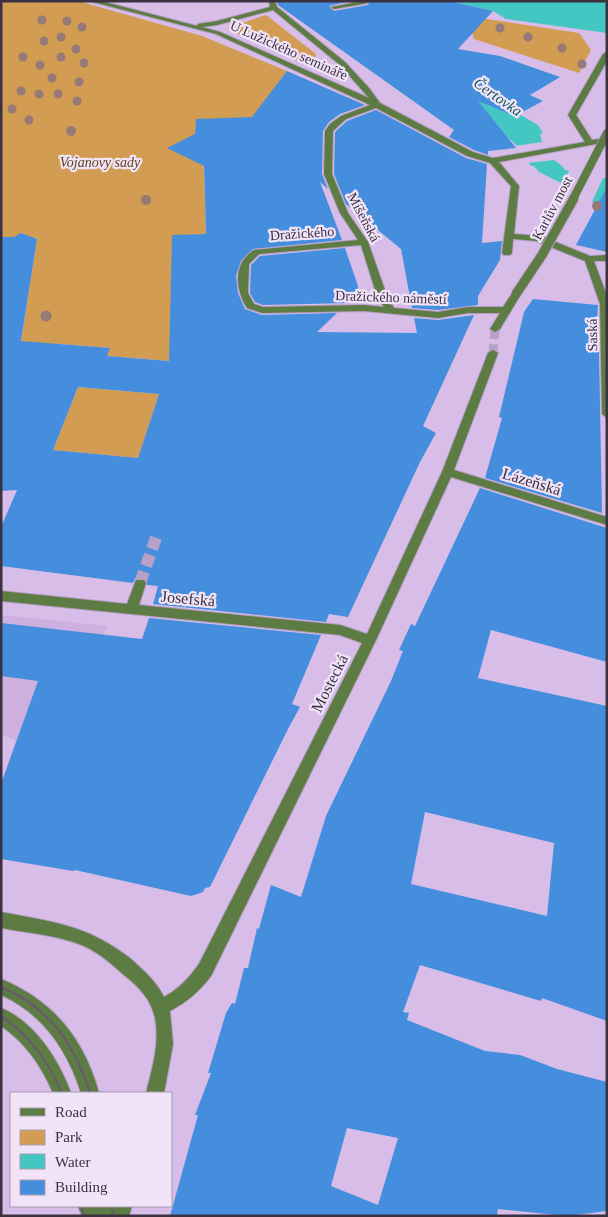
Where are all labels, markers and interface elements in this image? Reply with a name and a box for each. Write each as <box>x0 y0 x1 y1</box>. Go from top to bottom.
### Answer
street label: U Lužického semináře <box>228 18 350 83</box>
water label: Čertovka <box>471 75 525 119</box>
park label: Vojanovy sady <box>60 155 141 170</box>
street label: Karlův most <box>529 174 575 242</box>
street label: Míšeňská <box>344 190 383 245</box>
street label: Dražického <box>269 224 335 243</box>
street label: Dražického náměstí <box>335 288 447 307</box>
street label: Saská <box>585 318 600 351</box>
street label: Lázeňská <box>500 465 563 498</box>
street label: Josefská <box>160 588 216 609</box>
street label: Mostecká <box>308 652 351 715</box>
legend <box>10 1092 172 1207</box>
text: Road <box>55 1104 87 1120</box>
text: Park <box>55 1129 83 1145</box>
text: Water <box>55 1154 90 1170</box>
text: Building <box>55 1179 108 1195</box>

